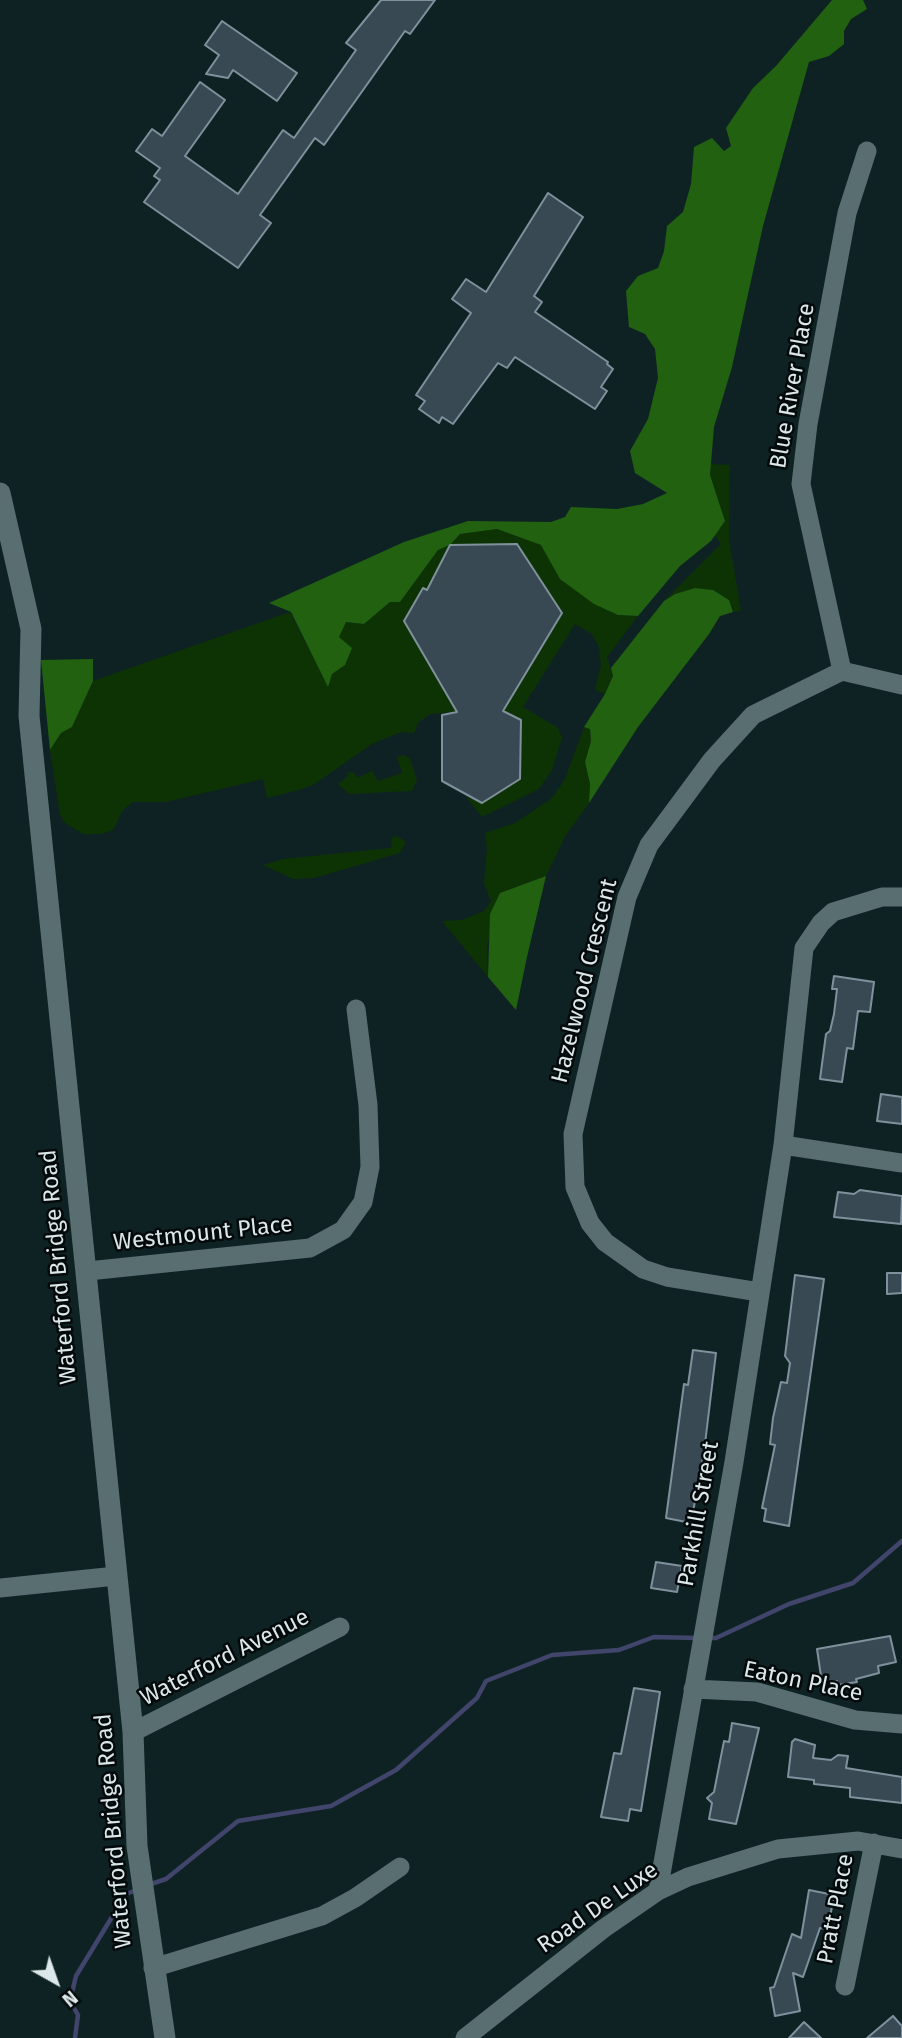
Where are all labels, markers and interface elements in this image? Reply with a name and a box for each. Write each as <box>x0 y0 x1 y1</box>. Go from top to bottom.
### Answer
street label: Blue River Place <box>765 301 821 471</box>
street label: Hazelwood Crescent <box>546 876 624 1086</box>
street label: Waterford Bridge Road <box>35 1148 83 1386</box>
street label: Westmount Place <box>112 1211 294 1257</box>
street label: Parkhill Street <box>673 1439 725 1589</box>
street label: Waterford Avenue <box>136 1604 314 1712</box>
street label: Eaton Place <box>741 1656 865 1708</box>
street label: Waterford Bridge Road <box>90 1712 138 1950</box>
street label: Pratt Place <box>812 1852 860 1966</box>
street label: Road De Luxe <box>533 1856 663 1960</box>
north arrow <box>21 1947 91 2017</box>
text: N <box>58 1986 82 2011</box>

